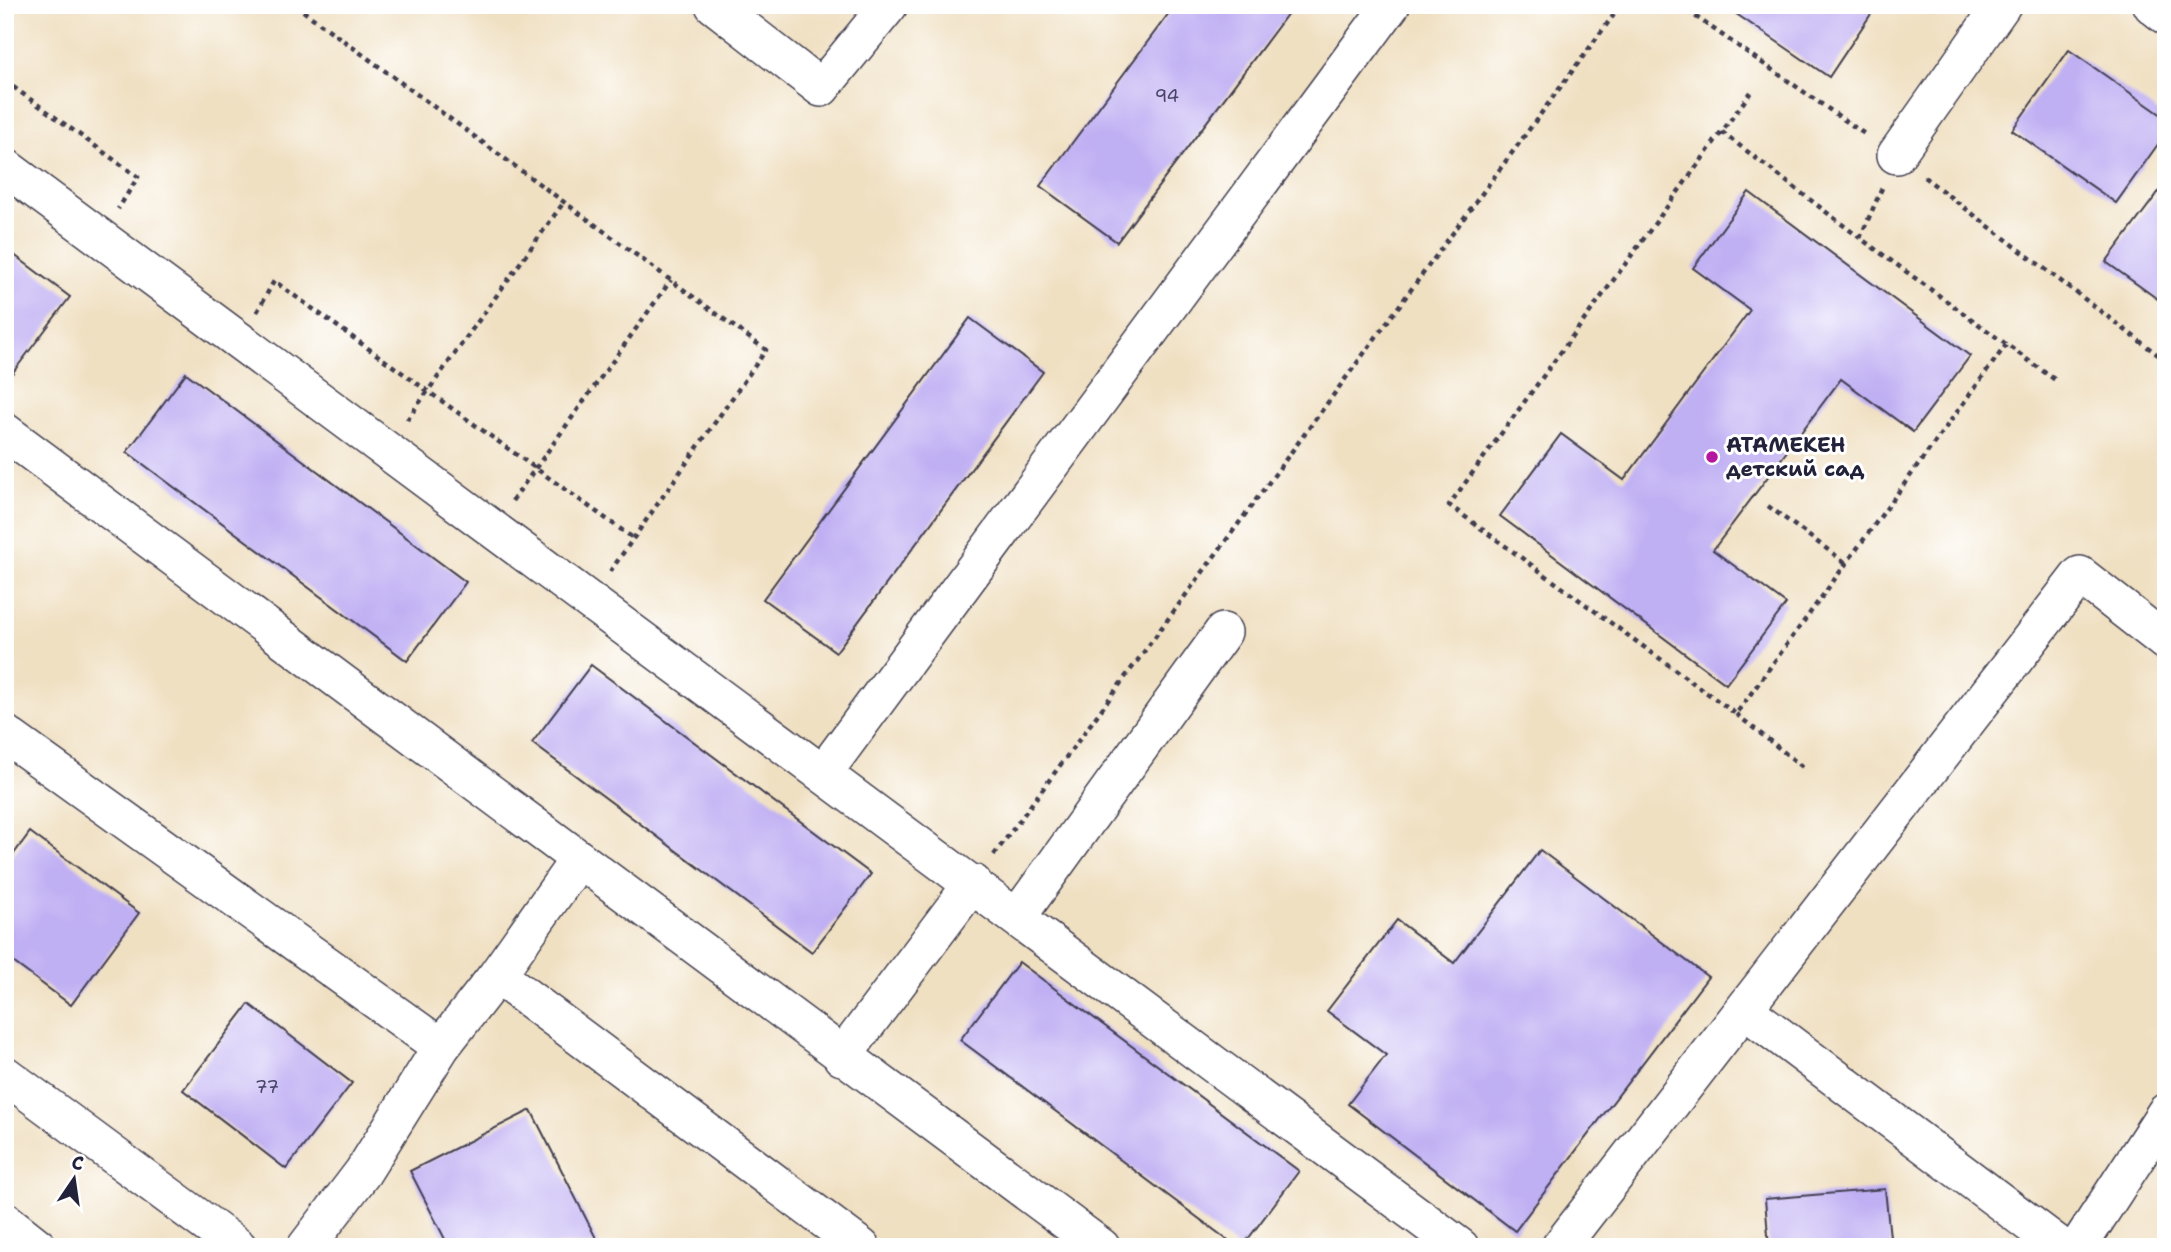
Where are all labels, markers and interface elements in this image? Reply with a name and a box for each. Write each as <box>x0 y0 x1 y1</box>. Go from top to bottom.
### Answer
house number: 94 <box>1155 84 1179 108</box>
place label: АТАМЕКЕН детский сад <box>1726 431 1865 483</box>
marker: АТАМЕКЕН детский сад <box>1704 449 1720 465</box>
house number: 77 <box>255 1075 279 1099</box>
north arrow <box>38 1144 108 1214</box>
text: С <box>69 1149 86 1176</box>

